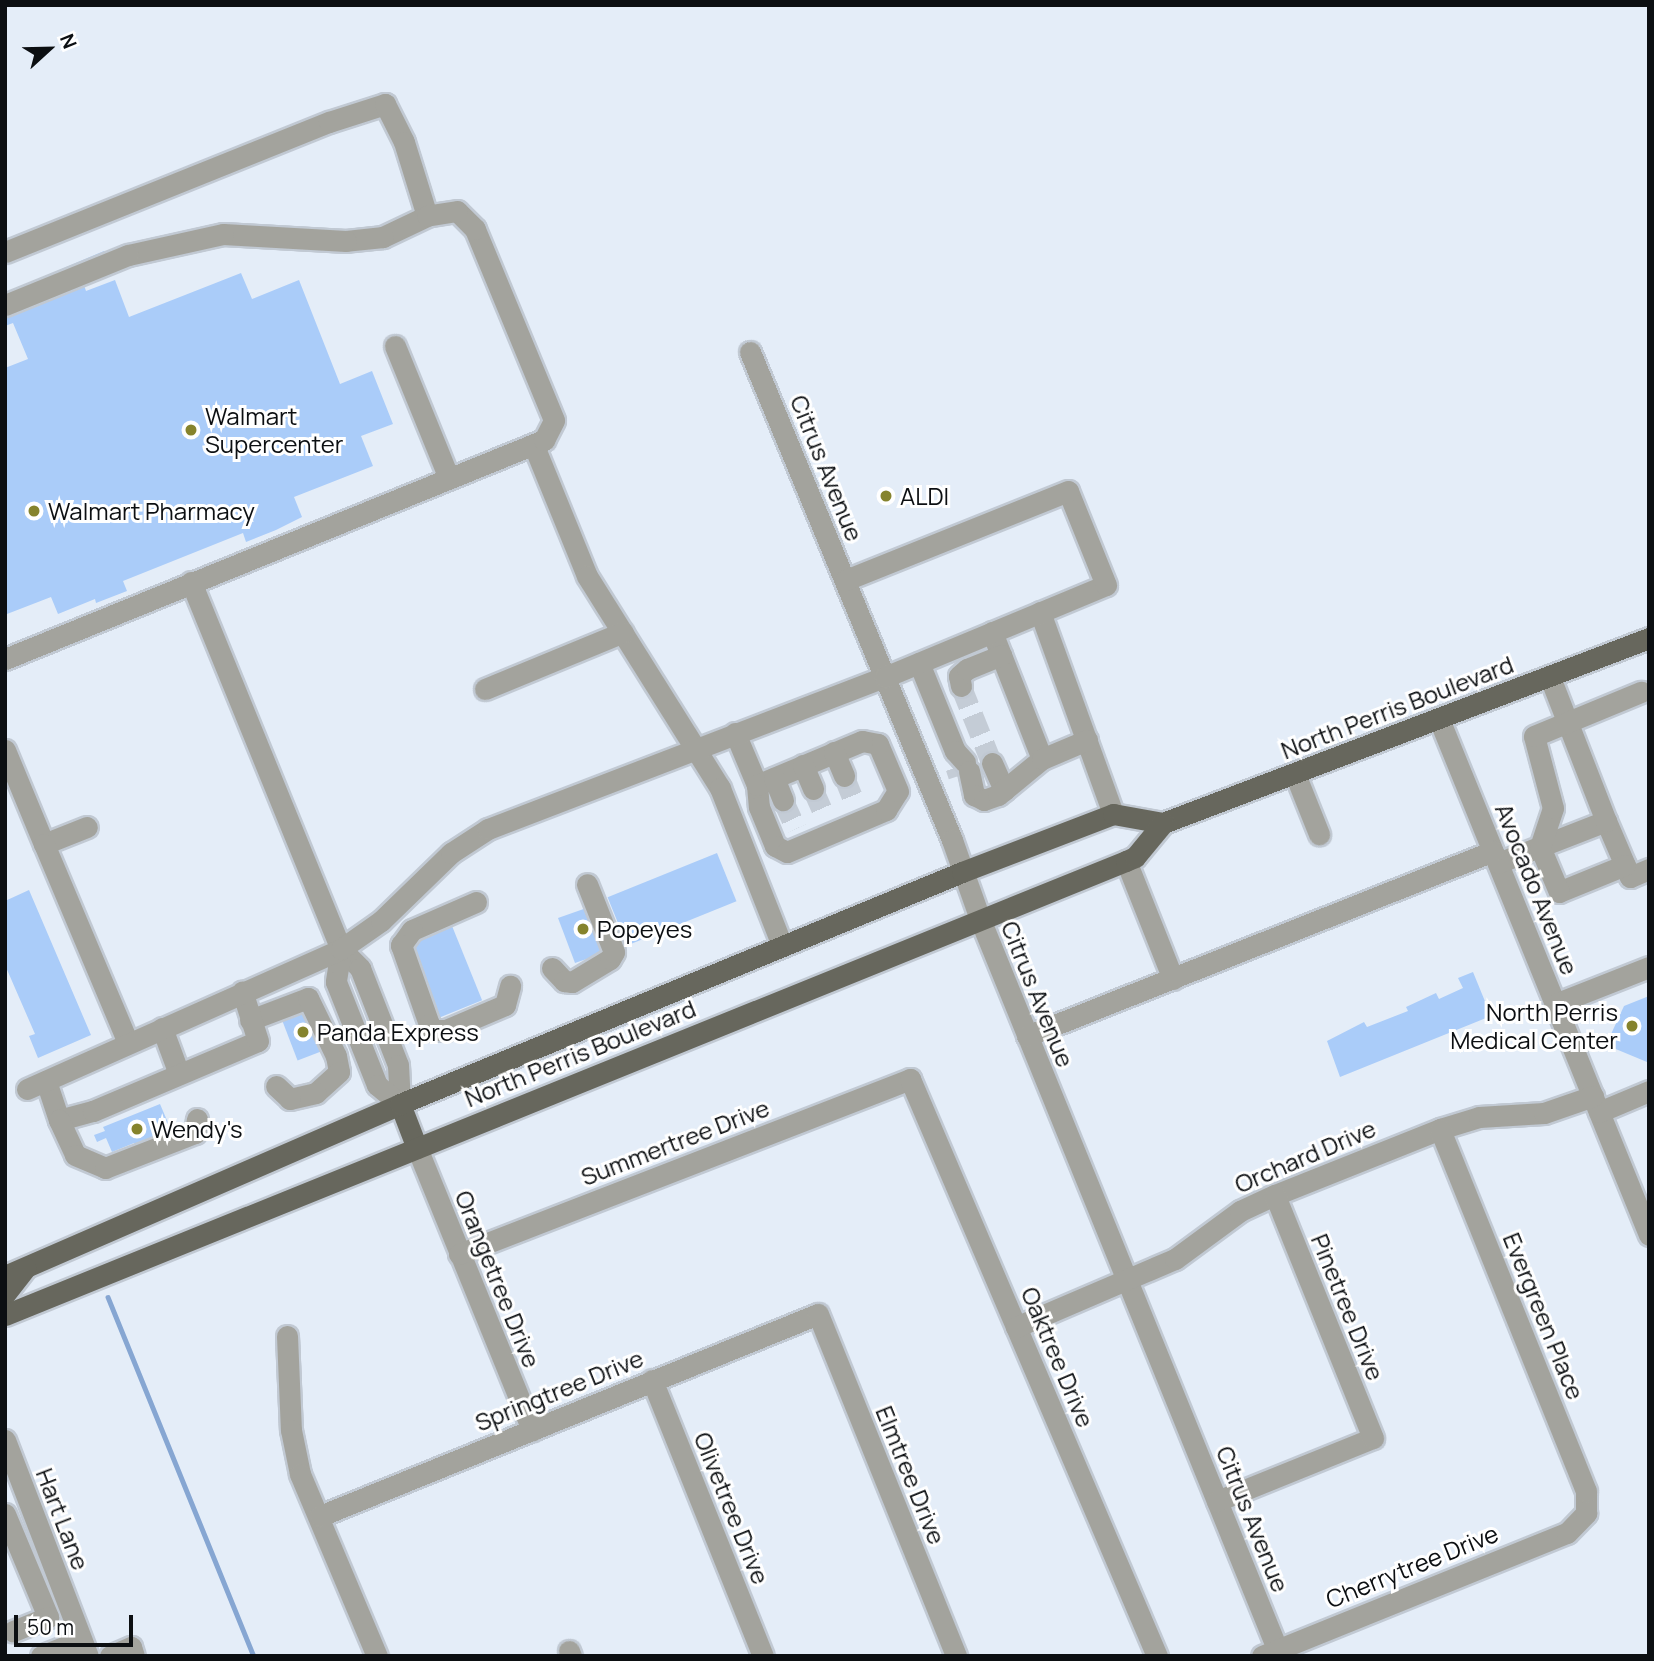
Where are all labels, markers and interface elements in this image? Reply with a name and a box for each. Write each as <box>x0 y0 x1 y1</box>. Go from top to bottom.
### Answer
north arrow <box>14 14 84 84</box>
text: N <box>54 30 83 52</box>
street label: Citrus Avenue <box>785 391 869 545</box>
place label: Walmart Supercenter <box>205 402 343 458</box>
marker: Walmart Supercenter <box>183 422 199 438</box>
place label: ALDI <box>900 482 949 510</box>
marker: ALDI <box>878 488 894 504</box>
place label: Walmart Pharmacy <box>48 497 255 525</box>
marker: Walmart Pharmacy <box>26 503 42 519</box>
street label: North Perris Boulevard <box>1277 649 1517 765</box>
street label: Avocado Avenue <box>1490 799 1584 979</box>
place label: Popeyes <box>597 915 692 943</box>
street label: Citrus Avenue <box>996 917 1080 1071</box>
marker: Popeyes <box>575 921 591 937</box>
street label: North Perris Boulevard <box>460 993 700 1113</box>
place label: North Perris Medical Center <box>1450 998 1618 1054</box>
place label: Panda Express <box>317 1018 479 1046</box>
marker: North Perris Medical Center <box>1624 1018 1640 1034</box>
marker: Panda Express <box>295 1024 311 1040</box>
street label: Summertree Drive <box>577 1093 773 1191</box>
street label: Orchard Drive <box>1230 1113 1380 1199</box>
place label: Wendy's <box>151 1115 243 1143</box>
marker: Wendy's <box>129 1121 145 1137</box>
street label: Orangetree Drive <box>449 1186 547 1372</box>
street label: Evergreen Place <box>1497 1228 1591 1404</box>
street label: Pinetree Drive <box>1306 1230 1390 1384</box>
street label: Oaktree Drive <box>1016 1283 1100 1431</box>
street label: Springtree Drive <box>471 1343 647 1437</box>
street label: Elmtree Drive <box>870 1402 952 1548</box>
street label: Olivetree Drive <box>688 1428 776 1588</box>
street label: Citrus Avenue <box>1211 1442 1295 1596</box>
street label: Hart Lane <box>30 1464 96 1574</box>
street label: Cherrytree Drive <box>1322 1518 1502 1614</box>
scale bar <box>18 1602 136 1646</box>
text: 50 m <box>27 1613 74 1641</box>

